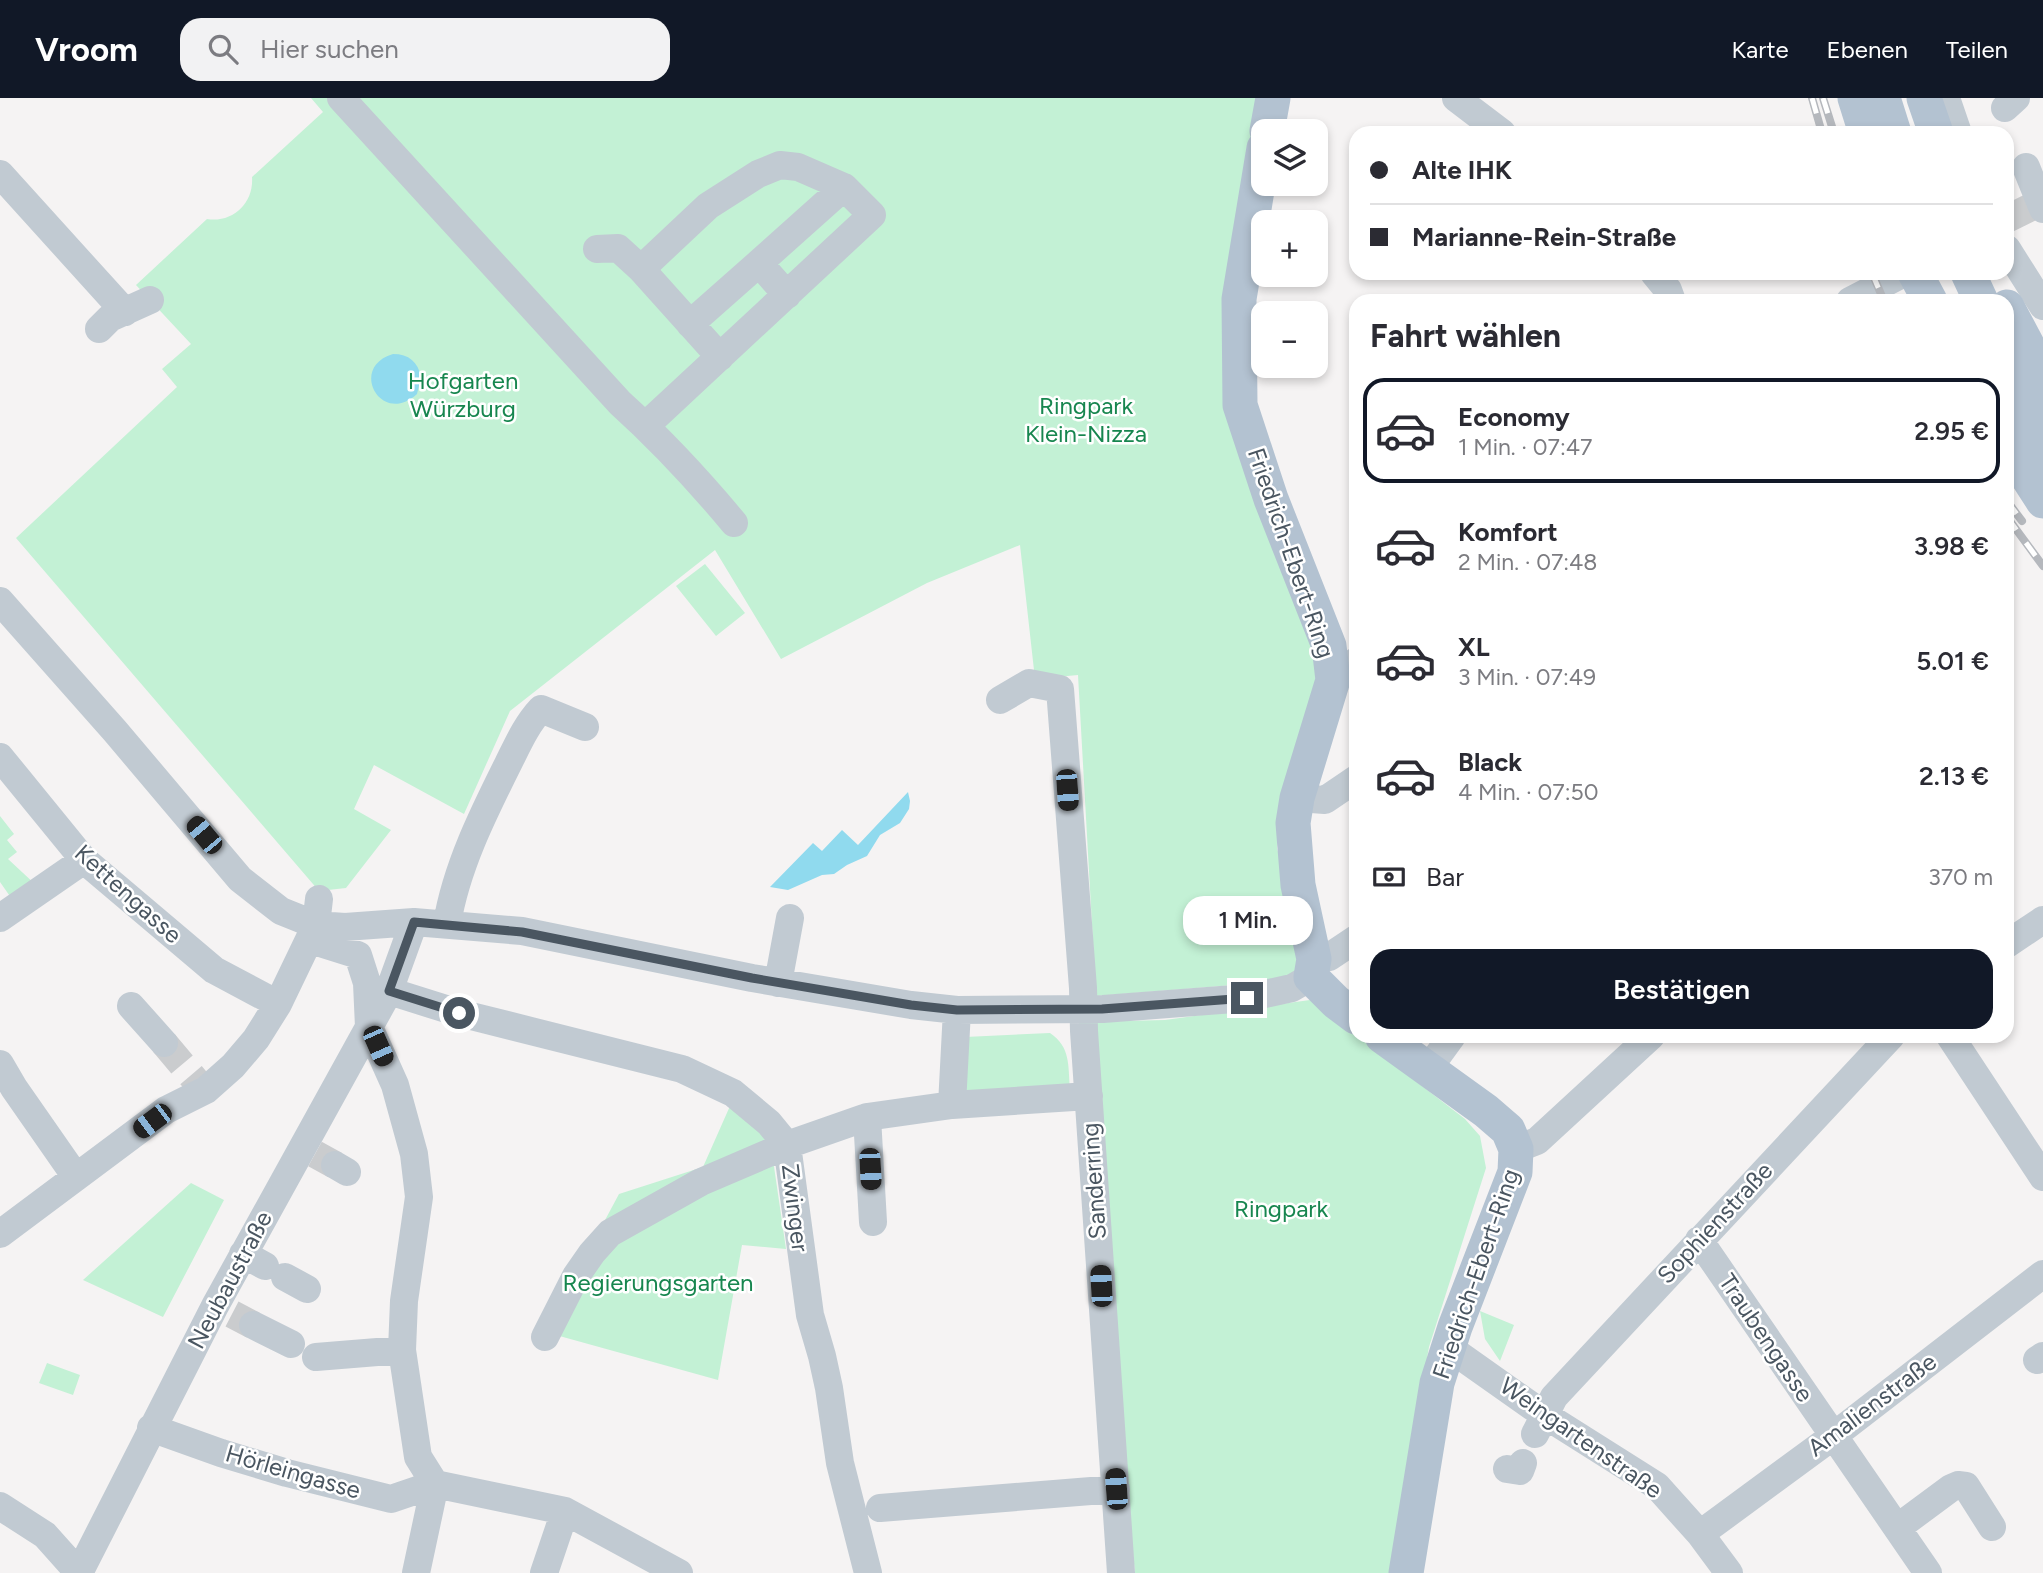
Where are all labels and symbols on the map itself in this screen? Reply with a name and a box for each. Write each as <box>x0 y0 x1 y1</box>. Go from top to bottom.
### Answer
park label: Hofgarten Würzburg <box>408 366 518 423</box>
park label: Ringpark Klein-Nizza <box>1025 391 1147 448</box>
street label: Friedrich-Ebert-Ring <box>1242 444 1341 662</box>
car <box>1056 768 1079 812</box>
car <box>183 812 226 858</box>
street label: Kettengasse <box>69 838 188 949</box>
callout: 1 Min. <box>1182 897 1312 946</box>
route end <box>1231 982 1263 1014</box>
route start <box>443 997 475 1029</box>
car <box>360 1023 397 1069</box>
car <box>129 1100 176 1142</box>
street label: Sanderring <box>1075 1122 1112 1240</box>
car <box>859 1147 882 1191</box>
street label: Sophienstraße <box>1651 1156 1778 1289</box>
street label: Zwinger <box>776 1162 815 1254</box>
street label: Friedrich-Ebert-Ring <box>1426 1165 1525 1383</box>
park label: Ringpark <box>1234 1194 1328 1223</box>
street label: Neubaustraße <box>181 1206 278 1354</box>
car <box>1090 1264 1113 1308</box>
park label: Regierungsgarten <box>562 1268 754 1297</box>
street label: Traubengasse <box>1713 1268 1820 1407</box>
street label: Amalienstraße <box>1802 1347 1942 1462</box>
street label: Weingartenstraße <box>1495 1371 1668 1504</box>
street label: Hörleingasse <box>222 1438 364 1505</box>
car <box>1105 1467 1128 1511</box>

